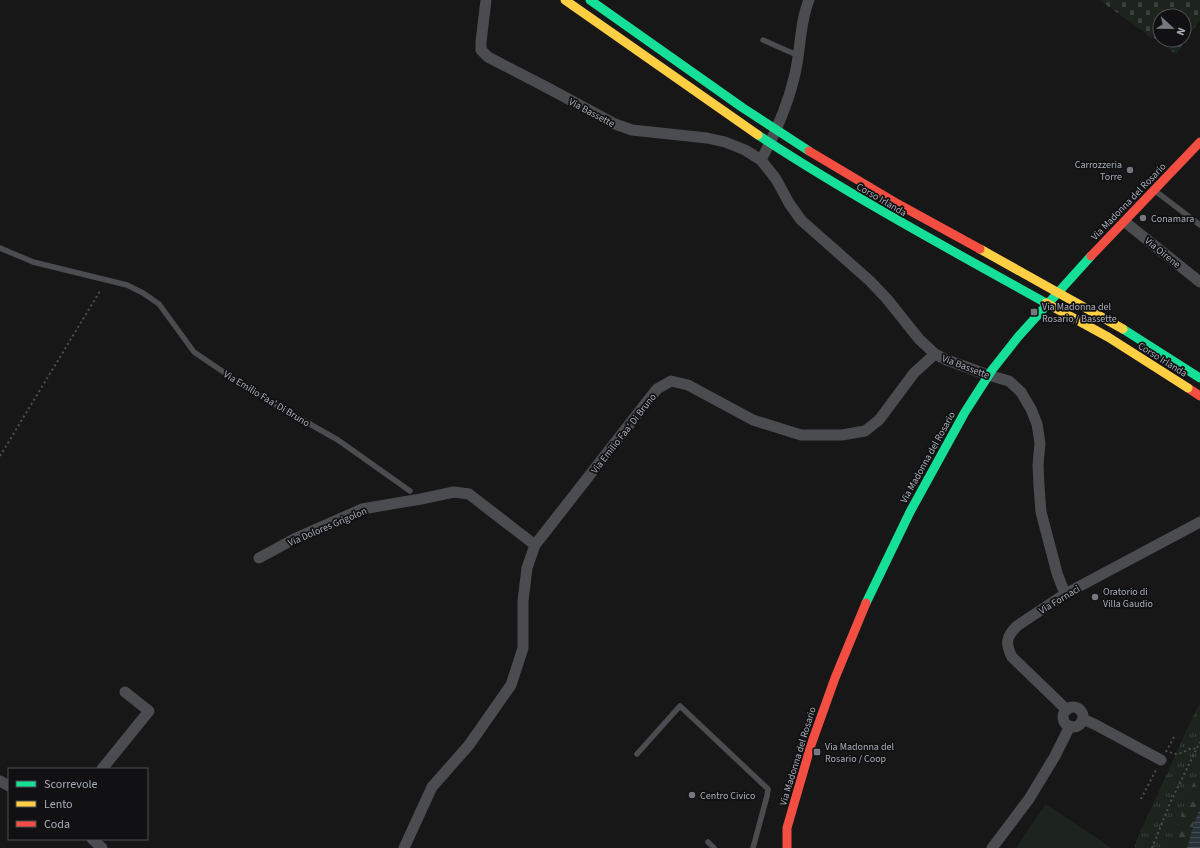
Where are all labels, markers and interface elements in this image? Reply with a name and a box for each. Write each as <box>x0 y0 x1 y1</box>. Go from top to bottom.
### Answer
north arrow <box>1152 8 1192 48</box>
text: N <box>1172 25 1189 38</box>
street label: Via Bassette <box>566 95 617 131</box>
place label: Carrozzeria Torre <box>1075 158 1122 184</box>
street label: Via Madonna del Rosario <box>1088 160 1169 243</box>
marker: Carrozzeria Torre <box>1125 165 1135 175</box>
street label: Corso Irlanda <box>854 180 909 220</box>
place label: Conamara <box>1151 212 1194 226</box>
marker: Conamara <box>1138 213 1148 223</box>
street label: Via Oirene <box>1141 234 1183 272</box>
place label: Via Madonna del Rosario / Bassette <box>1042 300 1117 326</box>
marker: Via Madonna del Rosario / Bassette <box>1029 307 1039 317</box>
street label: Corso Irlanda <box>1135 339 1190 381</box>
street label: Via Bassette <box>940 351 992 382</box>
street label: Via Emilio Faa' Di Bruno <box>221 367 312 430</box>
street label: Via Emilio Faa' Di Bruno <box>588 390 660 477</box>
street label: Via Madonna del Rosario <box>897 409 959 506</box>
street label: Via Dolores Grigolon <box>286 504 369 550</box>
street label: Via Fornaci <box>1036 582 1083 618</box>
place label: Oratorio di Villa Gaudio <box>1103 585 1153 611</box>
marker: Oratorio di Villa Gaudio <box>1090 592 1100 602</box>
street label: Via Madonna del Rosario <box>776 705 820 807</box>
place label: Via Madonna del Rosario / Coop <box>825 740 894 766</box>
marker: Via Madonna del Rosario / Coop <box>812 747 822 757</box>
legend <box>8 768 148 840</box>
text: Scorrevole <box>44 776 97 793</box>
place label: Centro Civico <box>700 789 755 803</box>
marker: Centro Civico <box>687 790 697 800</box>
text: Lento <box>44 796 73 813</box>
text: Coda <box>44 816 70 833</box>

